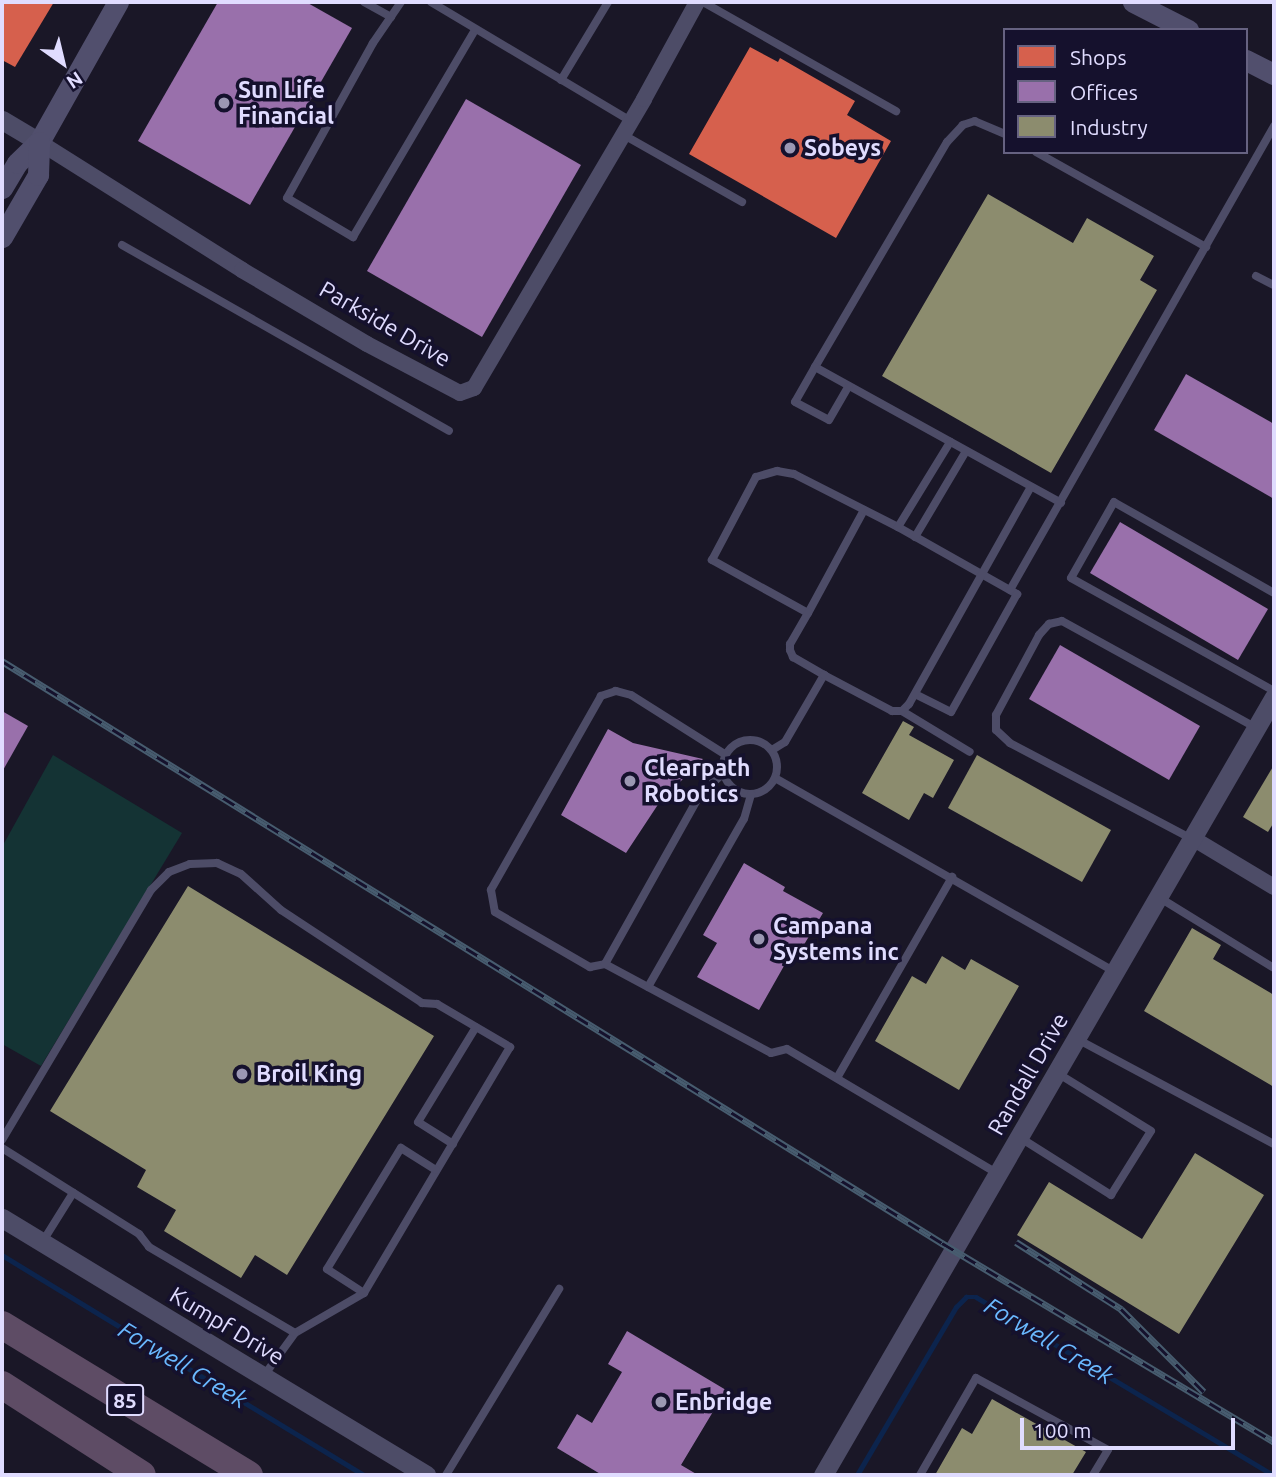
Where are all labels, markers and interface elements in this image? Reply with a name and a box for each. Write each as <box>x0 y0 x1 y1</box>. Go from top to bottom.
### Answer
north arrow <box>28 28 98 98</box>
legend <box>1003 28 1248 154</box>
text: Shops <box>1070 45 1127 69</box>
text: N <box>63 67 87 93</box>
place label: Sun Life Financial <box>238 76 334 130</box>
text: Offices <box>1070 80 1138 104</box>
marker: Sun Life Financial <box>216 95 232 111</box>
text: Industry <box>1070 115 1148 139</box>
place label: Sobeys <box>804 134 881 162</box>
marker: Sobeys <box>782 140 798 156</box>
street label: Parkside Drive <box>314 275 456 373</box>
place label: Clearpath Robotics <box>644 754 750 808</box>
marker: Clearpath Robotics <box>622 773 638 789</box>
place label: Campana Systems inc <box>773 912 899 966</box>
marker: Campana Systems inc <box>751 931 767 947</box>
street label: Randall Drive <box>982 1008 1074 1140</box>
place label: Broil King <box>256 1060 362 1088</box>
marker: Broil King <box>234 1066 250 1082</box>
street label: Kumpf Drive <box>165 1281 289 1371</box>
water label: Forwell Creek <box>979 1291 1119 1391</box>
water label: Forwell Creek <box>113 1315 253 1415</box>
road number: 85 <box>106 1382 144 1418</box>
place label: Enbridge <box>675 1388 772 1416</box>
marker: Enbridge <box>653 1394 669 1410</box>
scale bar <box>1024 1404 1239 1448</box>
text: 100 m <box>1033 1418 1091 1442</box>

